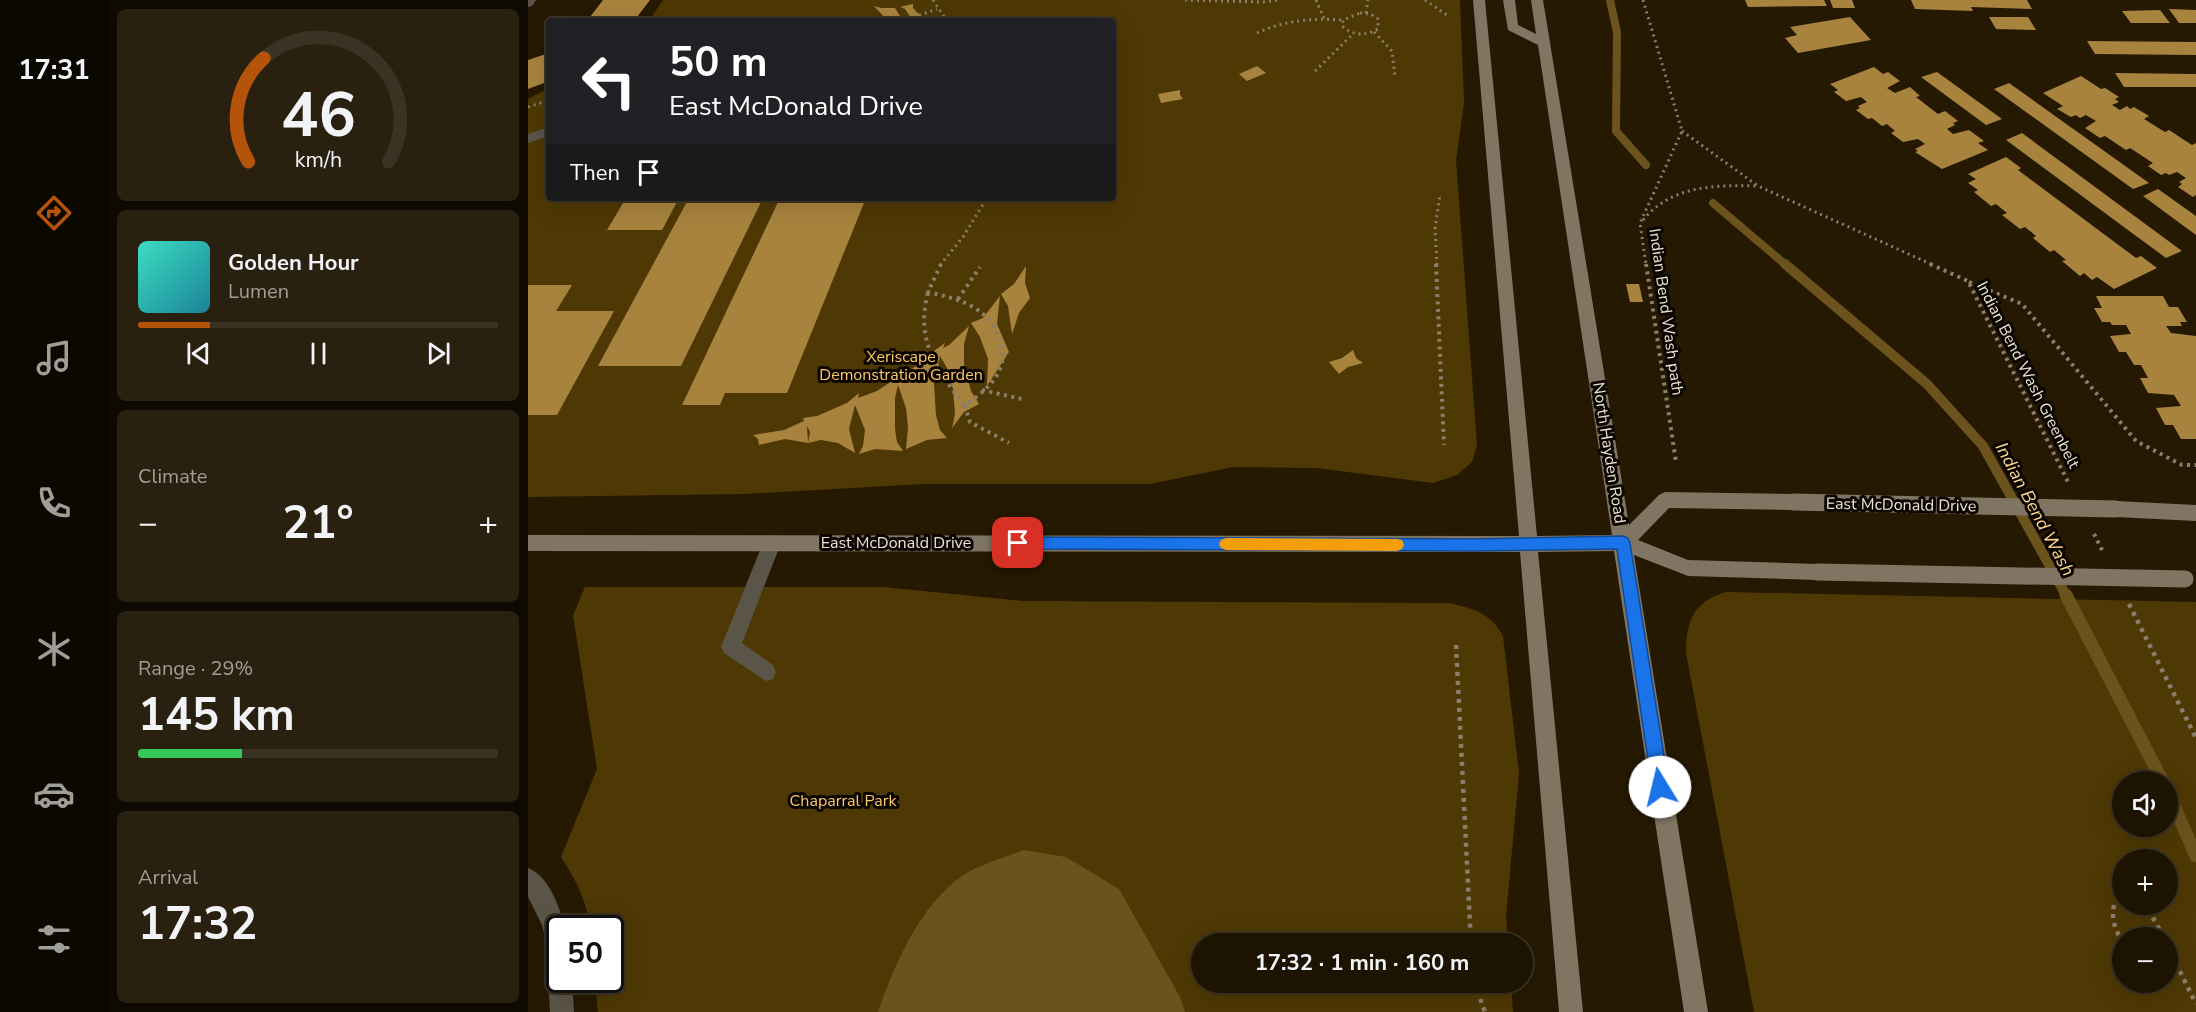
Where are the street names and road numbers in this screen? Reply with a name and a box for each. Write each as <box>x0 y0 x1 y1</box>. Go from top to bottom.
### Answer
street label: Indian Bend Wash path <box>1643 227 1689 397</box>
street label: Indian Bend Wash Greenbelt <box>1971 278 2085 473</box>
street label: North Hayden Road <box>1587 381 1631 525</box>
street label: East McDonald Drive <box>1826 493 1976 517</box>
street label: East McDonald Drive <box>821 532 971 554</box>

